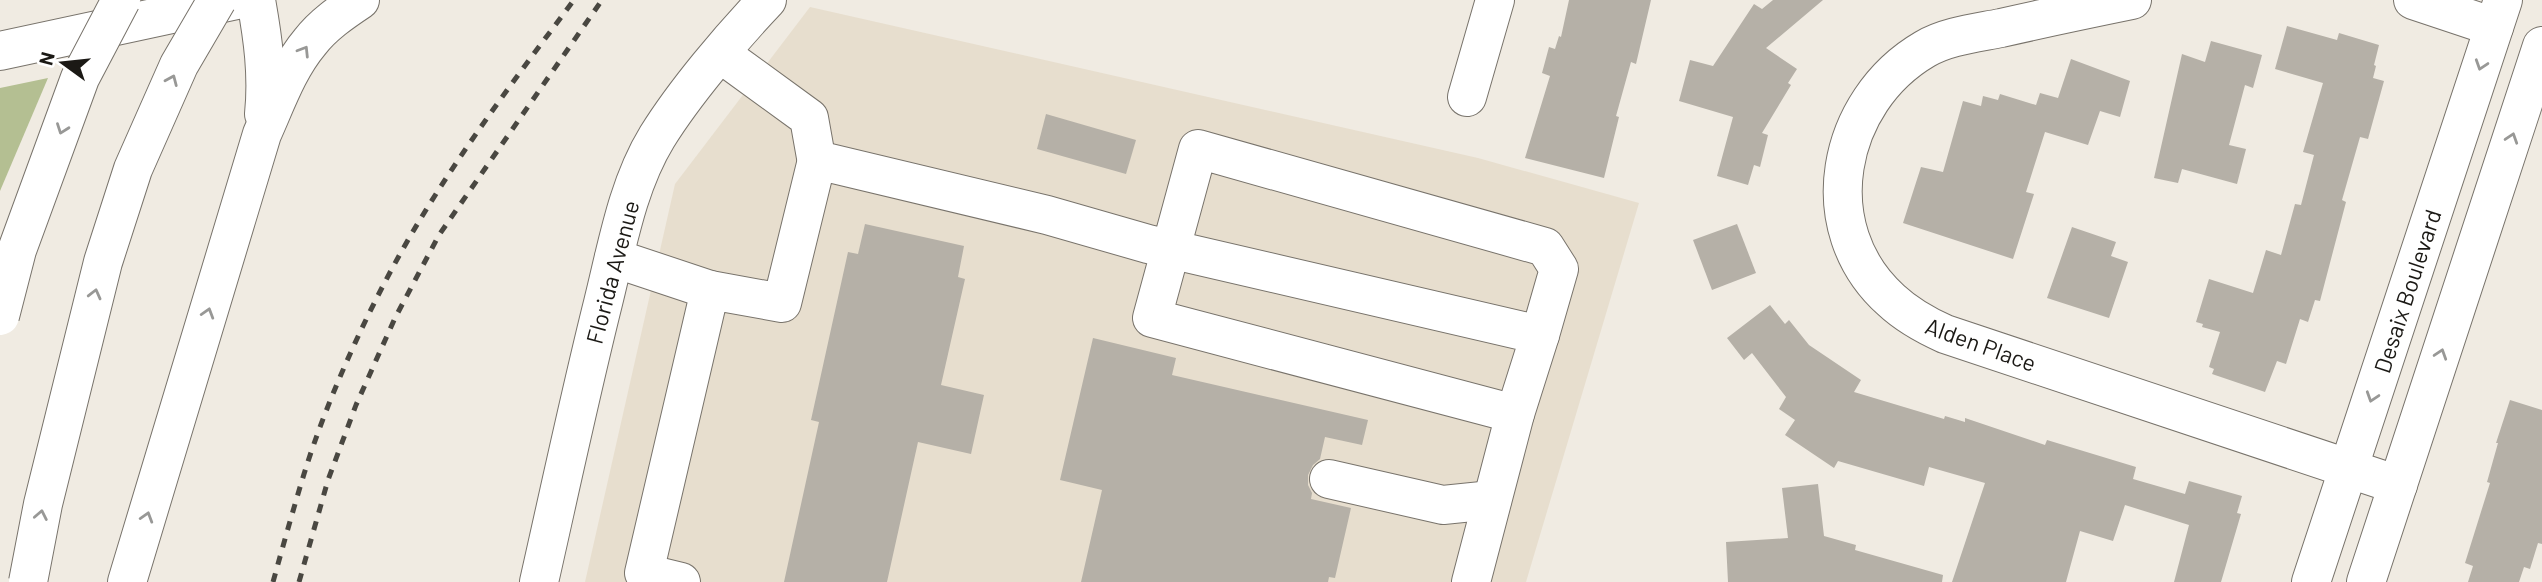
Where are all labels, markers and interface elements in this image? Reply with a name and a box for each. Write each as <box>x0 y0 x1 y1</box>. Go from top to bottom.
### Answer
north arrow <box>28 28 98 98</box>
one-way arrow <box>295 46 308 59</box>
text: N <box>33 49 59 68</box>
one-way arrow <box>2475 58 2490 70</box>
one-way arrow <box>164 75 178 87</box>
one-way arrow <box>56 122 70 134</box>
one-way arrow <box>2504 132 2518 145</box>
street label: Florida Avenue <box>579 197 645 347</box>
street label: Desaix Boulevard <box>2367 206 2447 376</box>
one-way arrow <box>87 288 101 300</box>
one-way arrow <box>200 307 214 319</box>
street label: Alden Place <box>1922 311 2040 377</box>
one-way arrow <box>2433 348 2447 361</box>
one-way arrow <box>2366 391 2380 403</box>
one-way arrow <box>33 509 48 521</box>
one-way arrow <box>138 511 153 523</box>

